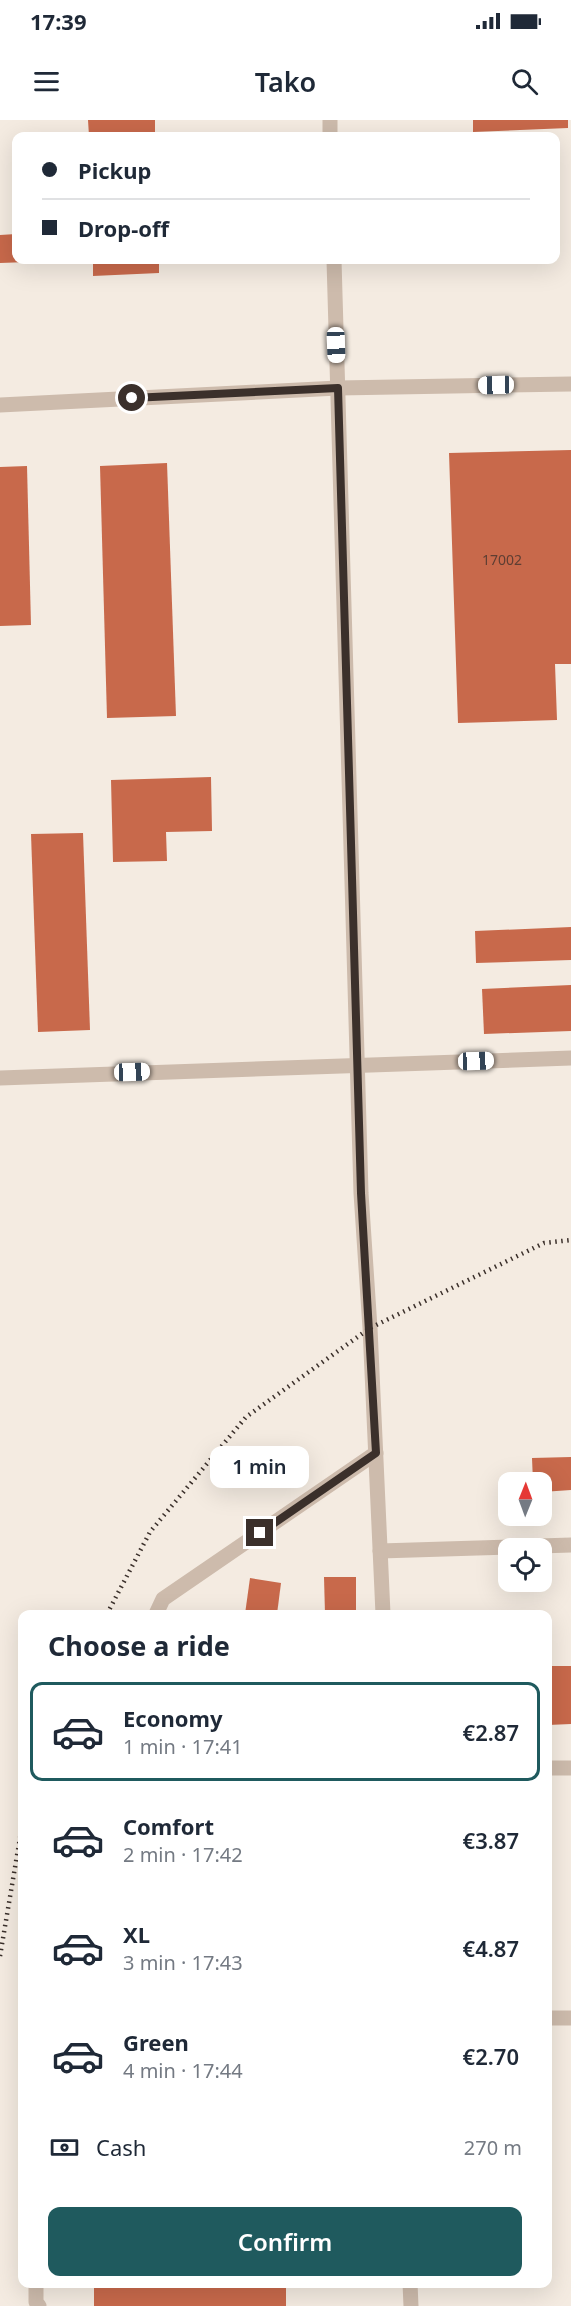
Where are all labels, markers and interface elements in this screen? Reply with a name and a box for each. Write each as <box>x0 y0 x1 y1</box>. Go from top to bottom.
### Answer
text: 17:39 <box>30 6 87 36</box>
text: Tako <box>255 63 316 100</box>
icon: menu <box>30 65 63 98</box>
icon: search <box>508 65 541 98</box>
text: Pickup <box>78 155 151 185</box>
text: Drop-off <box>78 213 169 243</box>
car <box>326 327 346 363</box>
car <box>478 376 514 394</box>
route start <box>118 384 145 411</box>
house number: 17002 <box>482 550 522 569</box>
car <box>458 1051 494 1071</box>
car <box>114 1062 150 1082</box>
callout: 1 min <box>210 1446 310 1488</box>
text: 1 min <box>232 1453 287 1480</box>
north arrow <box>498 1472 552 1526</box>
map controls <box>498 1472 552 1592</box>
route end <box>246 1519 273 1546</box>
button: locate <box>498 1538 552 1592</box>
text: Choose a ride <box>48 1627 230 1664</box>
text: Economy <box>123 1703 222 1733</box>
icon: car <box>51 1705 105 1759</box>
text: €2.87 <box>463 1717 519 1747</box>
text: 1 min · 17:41 <box>123 1733 243 1760</box>
text: Comfort <box>123 1811 214 1841</box>
icon: car <box>51 1813 105 1867</box>
text: €3.87 <box>463 1825 519 1855</box>
text: 2 min · 17:42 <box>123 1841 243 1868</box>
text: XL <box>123 1919 150 1949</box>
icon: car <box>51 1921 105 1975</box>
text: €4.87 <box>463 1933 519 1963</box>
text: 3 min · 17:43 <box>123 1949 243 1976</box>
text: Green <box>123 2027 189 2057</box>
icon: car <box>51 2029 105 2083</box>
text: €2.70 <box>463 2041 519 2071</box>
text: 4 min · 17:44 <box>123 2057 243 2084</box>
icon: cash <box>48 2131 81 2164</box>
text: Cash <box>96 2132 146 2162</box>
text: 270 m <box>464 2134 522 2161</box>
button: Confirm <box>48 2207 522 2276</box>

